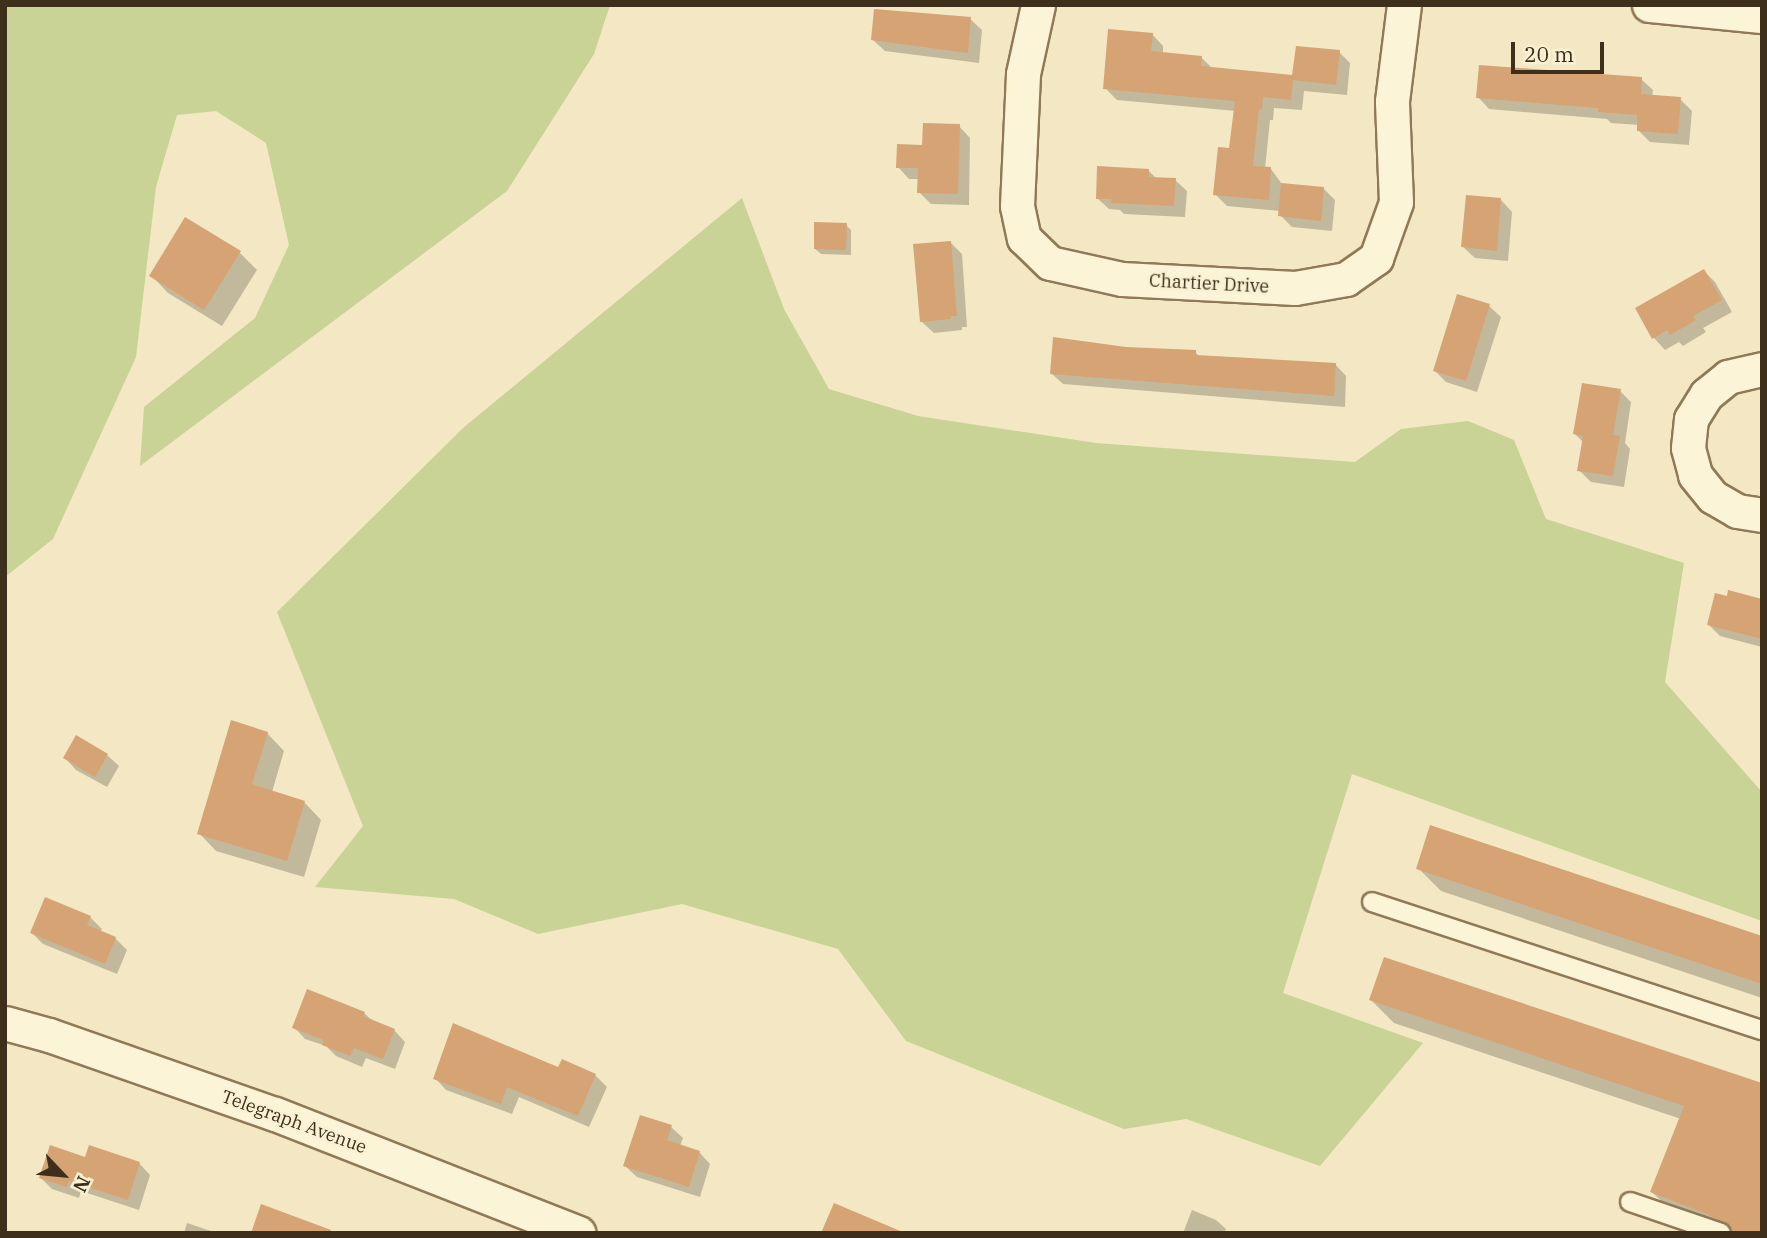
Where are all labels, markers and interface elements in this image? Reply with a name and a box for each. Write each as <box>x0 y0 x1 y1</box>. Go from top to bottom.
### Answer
scale bar <box>1515 28 1608 72</box>
text: 20 m <box>1524 40 1574 68</box>
street label: Chartier Drive <box>1148 270 1270 298</box>
street label: Telegraph Avenue <box>218 1086 370 1158</box>
north arrow <box>28 1140 98 1210</box>
text: N <box>68 1172 96 1196</box>

